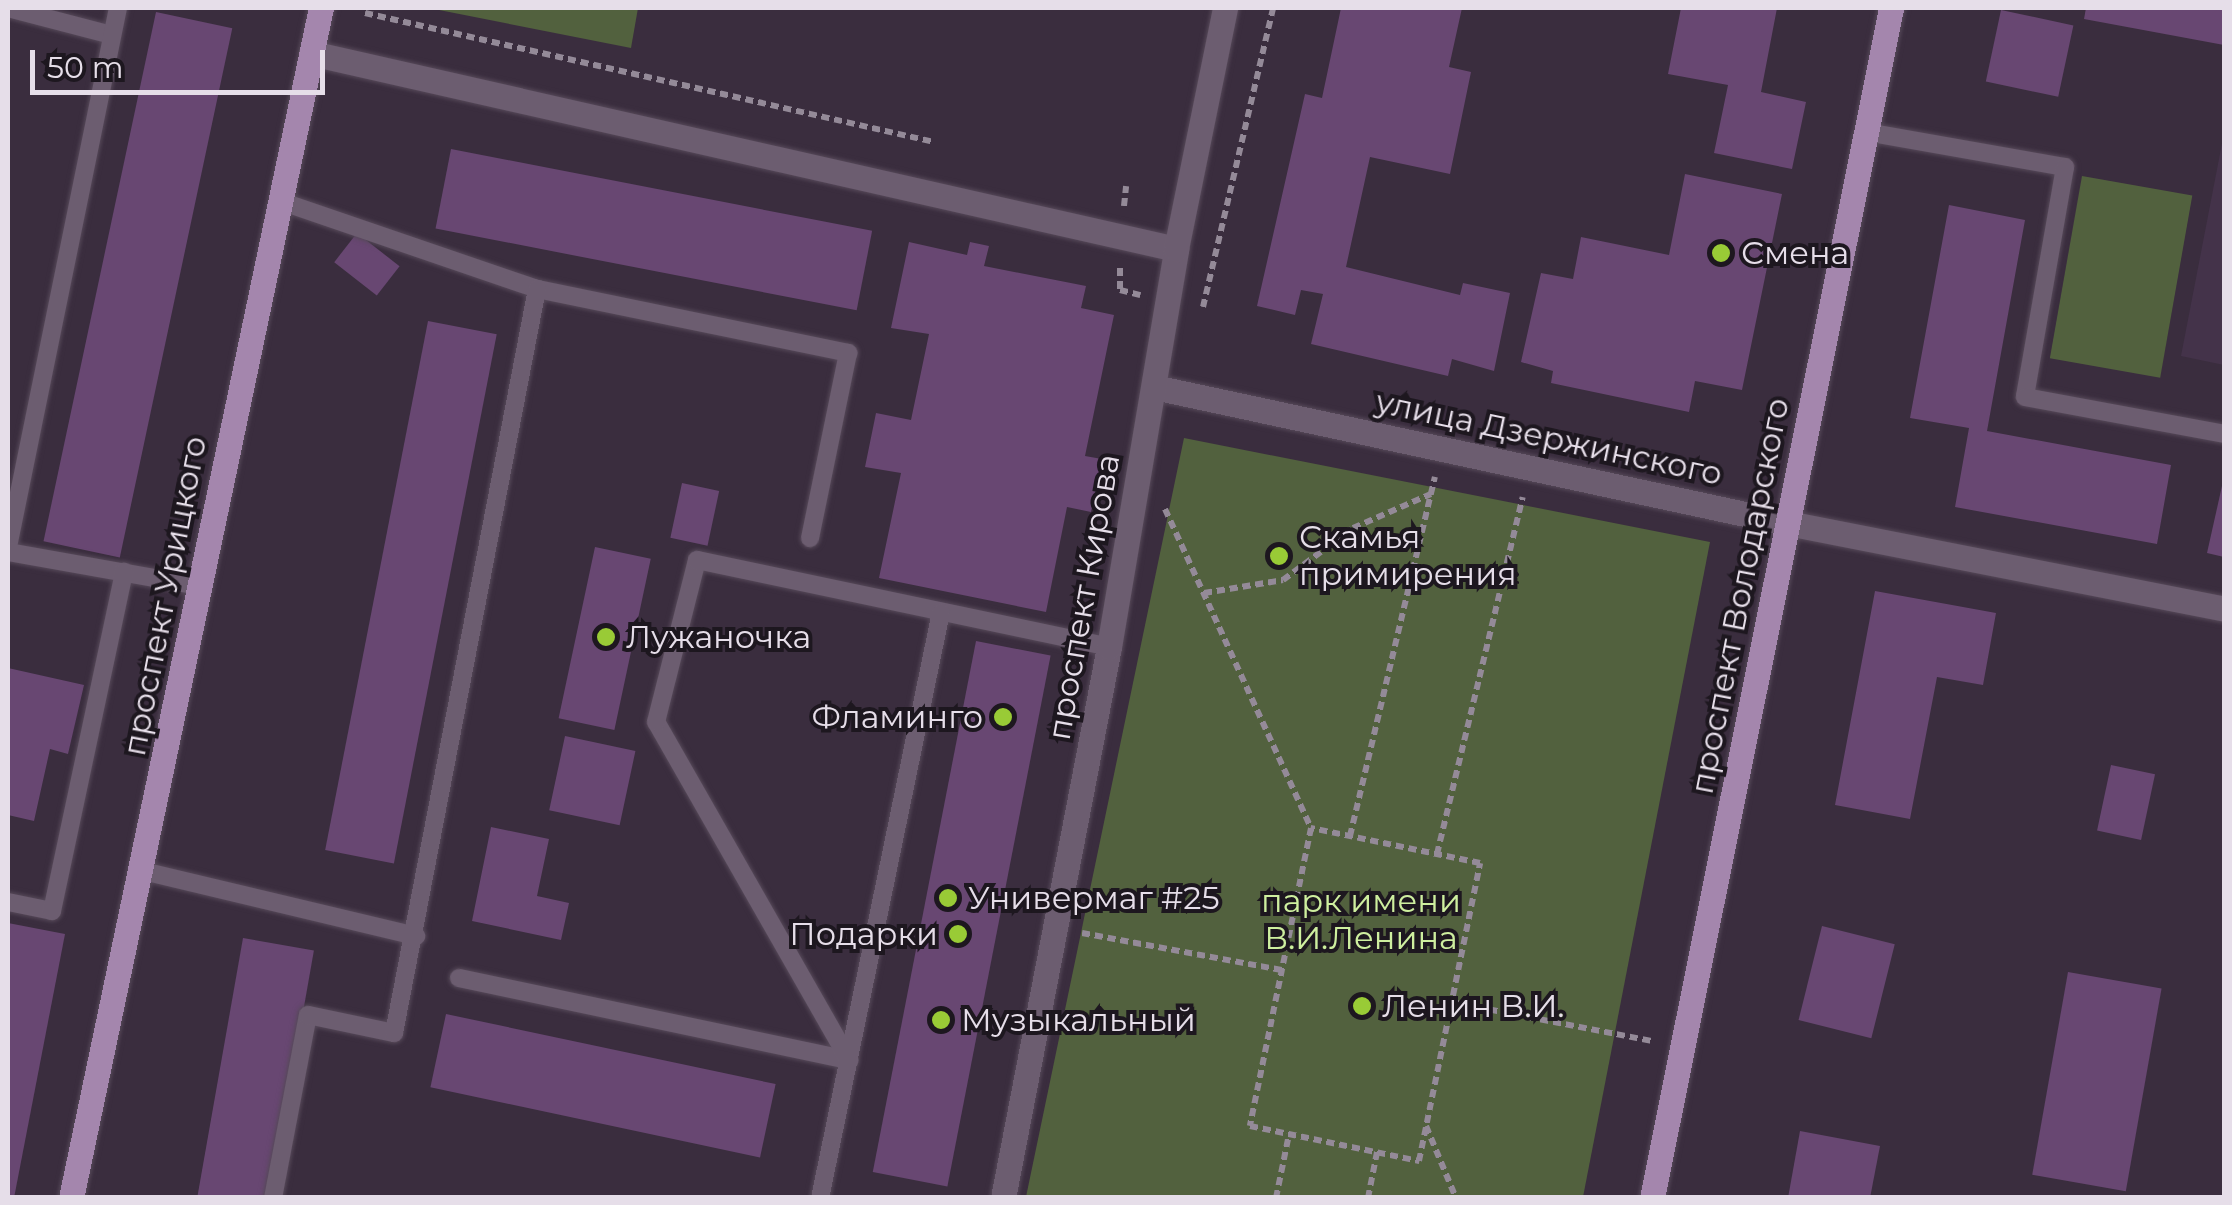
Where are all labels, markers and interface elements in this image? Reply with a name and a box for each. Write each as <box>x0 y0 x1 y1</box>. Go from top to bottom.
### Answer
scale bar <box>35 30 330 92</box>
text: 50 m <box>47 49 124 86</box>
place label: Смена <box>1741 234 1849 272</box>
marker: Смена <box>1710 242 1732 264</box>
street label: улица Дзержинского <box>1372 383 1726 493</box>
street label: проспект Володарского <box>1683 395 1797 797</box>
street label: проспект Урицкого <box>115 433 215 759</box>
street label: проспект Кирова <box>1040 451 1128 743</box>
place label: Скамья примирения <box>1299 519 1517 594</box>
marker: Скамья примирения <box>1268 545 1290 567</box>
place label: Лужаночка <box>626 618 811 656</box>
marker: Лужаночка <box>595 626 617 648</box>
place label: Фламинго <box>812 698 983 736</box>
marker: Фламинго <box>992 706 1014 728</box>
place label: Универмаг #25 <box>968 879 1220 917</box>
park label: парк имени В.И.Ленина <box>1261 883 1461 958</box>
marker: Универмаг #25 <box>937 887 959 909</box>
place label: Подарки <box>789 915 938 953</box>
marker: Подарки <box>947 923 969 945</box>
place label: Ленин В.И. <box>1382 987 1564 1025</box>
marker: Ленин В.И. <box>1351 995 1373 1017</box>
place label: Музыкальный <box>961 1001 1196 1039</box>
marker: Музыкальный <box>930 1009 952 1031</box>

